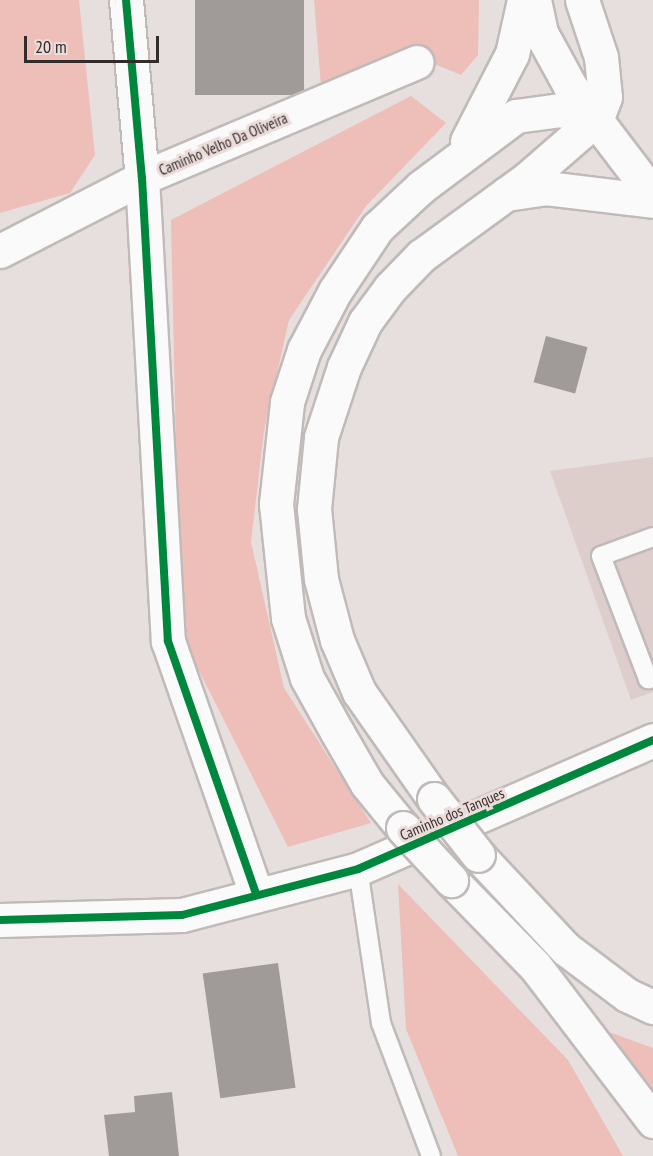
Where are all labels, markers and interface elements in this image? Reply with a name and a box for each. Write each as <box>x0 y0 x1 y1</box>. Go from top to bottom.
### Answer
scale bar <box>27 24 162 62</box>
text: 20 m <box>35 35 67 58</box>
street label: Caminho Velho Da Oliveira <box>156 109 290 179</box>
street label: Caminho dos Tanques <box>397 784 507 844</box>

